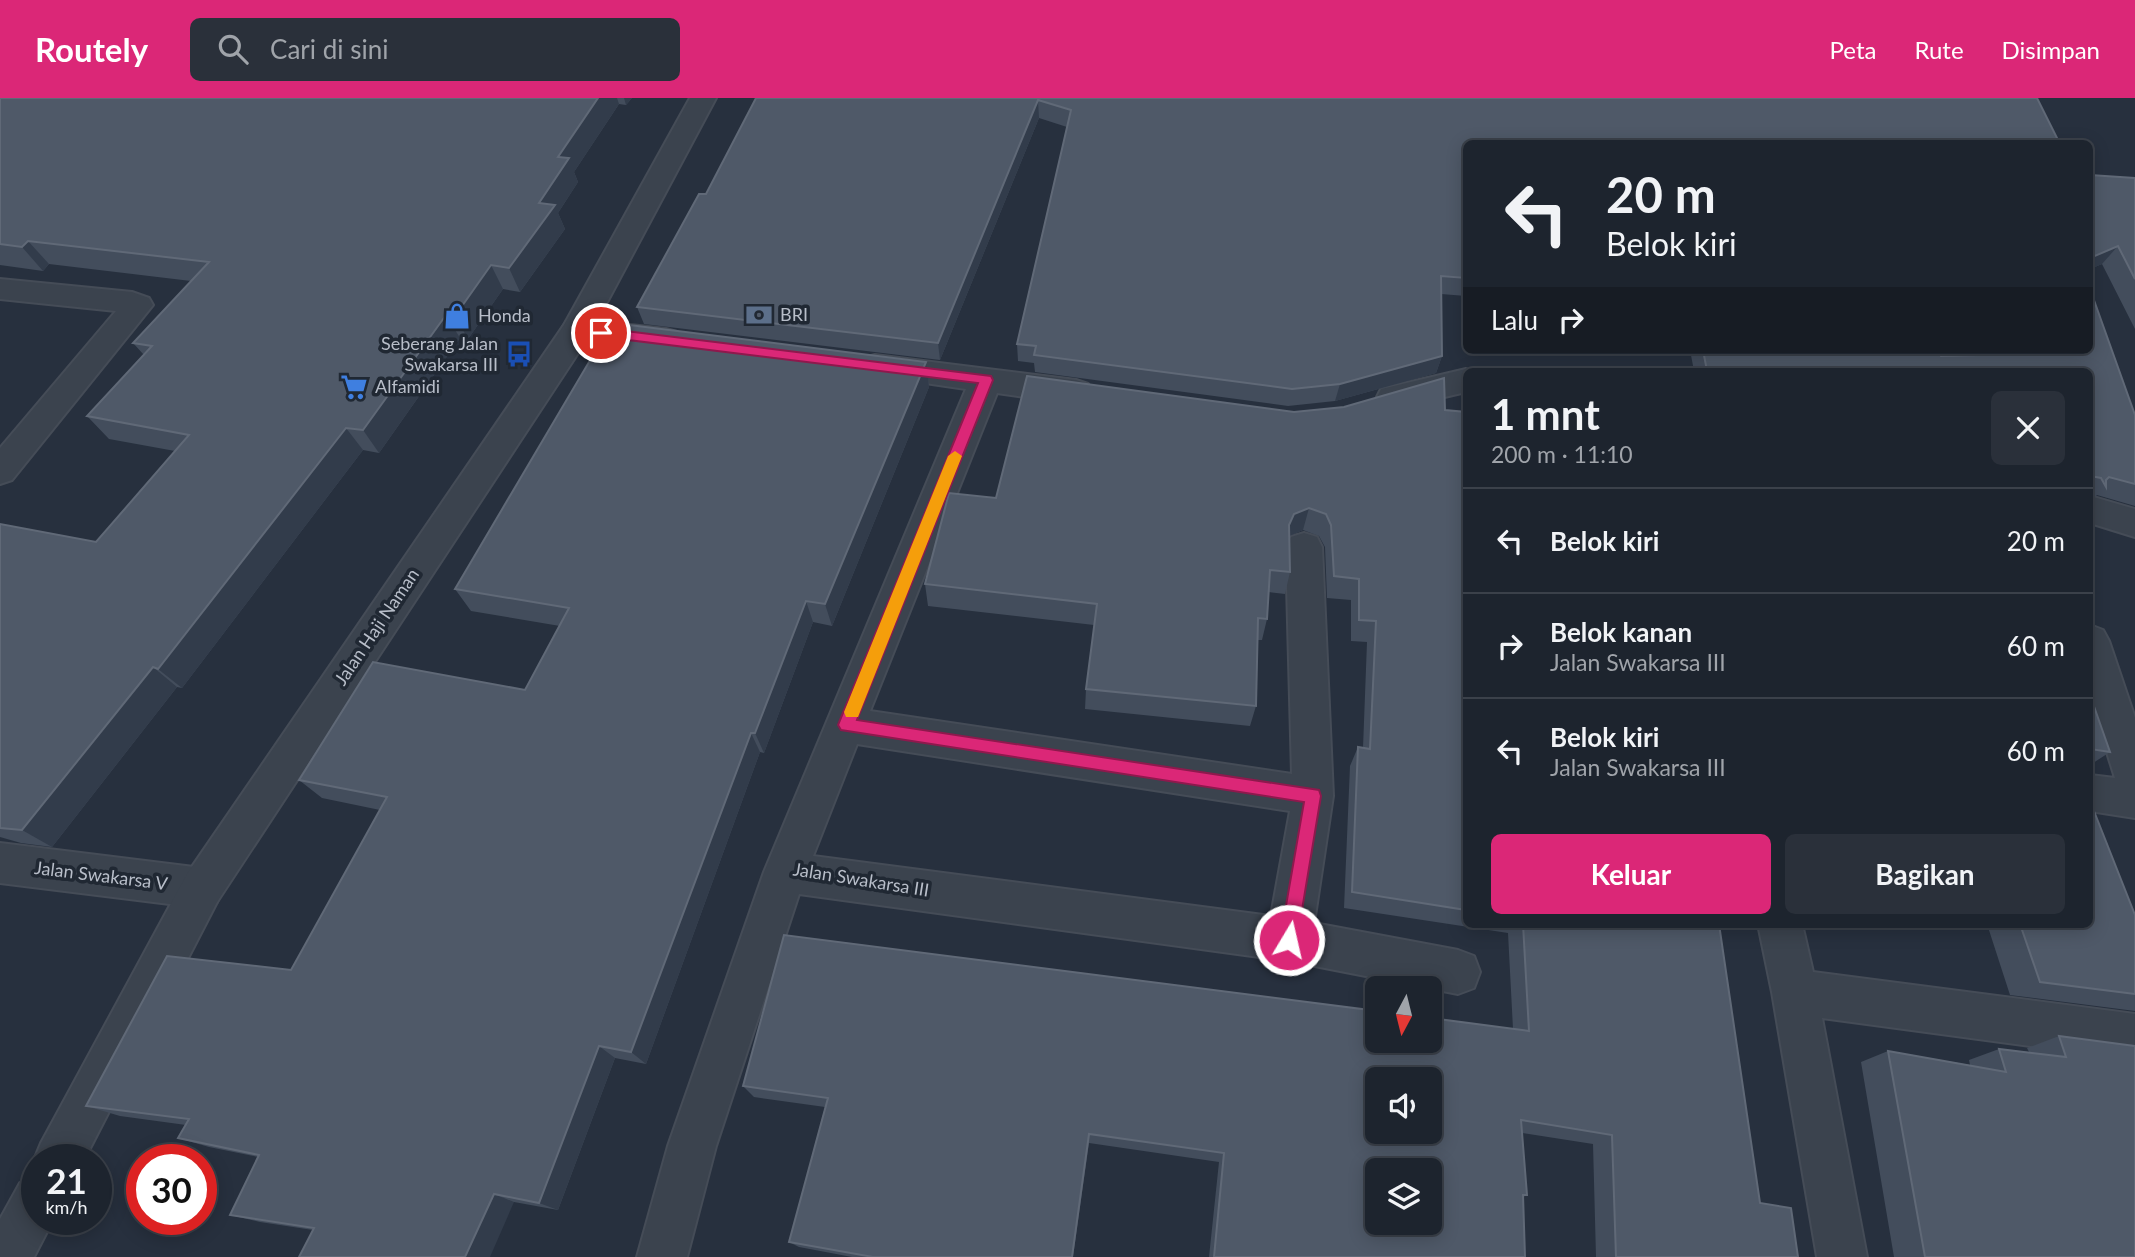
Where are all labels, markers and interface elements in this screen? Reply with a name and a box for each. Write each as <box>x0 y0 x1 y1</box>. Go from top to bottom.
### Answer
search box <box>190 18 680 81</box>
text: Routely <box>35 29 148 69</box>
icon: search <box>214 30 252 68</box>
text: Cari di sini <box>270 33 388 65</box>
text: Peta <box>1830 35 1876 64</box>
text: Rute <box>1914 35 1964 64</box>
text: Disimpan <box>2002 35 2100 64</box>
text: 20 m <box>1606 165 1716 223</box>
icon: left <box>1491 168 1582 259</box>
text: Belok kiri <box>1606 224 1737 263</box>
bank icon: BRI <box>744 300 774 330</box>
shop icon: Honda <box>442 301 472 331</box>
icon: right <box>1552 301 1590 339</box>
pin <box>571 303 631 363</box>
place label: BRI <box>780 303 808 325</box>
place label: Honda <box>478 304 531 326</box>
text: Lalu <box>1491 304 1538 336</box>
icon: arrive <box>582 314 620 352</box>
place label: Seberang Jalan Swakarsa III <box>381 332 498 375</box>
bus stop icon: Seberang Jalan Swakarsa III <box>504 339 534 369</box>
supermarket icon: Alfamidi <box>339 372 369 402</box>
place label: Alfamidi <box>375 375 440 397</box>
text: 1 mnt <box>1491 389 1600 439</box>
button: close <box>1991 391 2065 465</box>
text: 200 m · 11:10 <box>1491 440 1633 468</box>
icon: left <box>1491 522 1529 560</box>
text: Belok kiri <box>1550 525 1659 557</box>
text: 20 m <box>2007 525 2065 557</box>
street label: Jalan Haji Naman <box>329 564 423 689</box>
text: Belok kanan <box>1550 616 1692 648</box>
icon: right <box>1491 627 1529 665</box>
text: 60 m <box>2007 630 2065 662</box>
text: Jalan Swakarsa III <box>1550 648 1726 676</box>
text: Belok kiri <box>1550 721 1659 753</box>
icon: left <box>1491 732 1529 770</box>
text: 60 m <box>2007 735 2065 767</box>
text: Jalan Swakarsa III <box>1550 753 1726 781</box>
button: Keluar <box>1491 834 1771 914</box>
button: Bagikan <box>1785 834 2065 914</box>
street label: Jalan Swakarsa V <box>33 856 170 894</box>
street label: Jalan Swakarsa III <box>792 857 931 901</box>
position arrow <box>1252 903 1326 977</box>
north arrow <box>1365 976 1442 1054</box>
map controls <box>1365 976 1442 1235</box>
button: sound <box>1365 1067 1442 1144</box>
speed limit sign: 30 <box>126 1144 217 1235</box>
button: layers <box>1365 1158 1442 1235</box>
text: 21 <box>46 1159 87 1201</box>
text: km/h <box>45 1196 88 1218</box>

